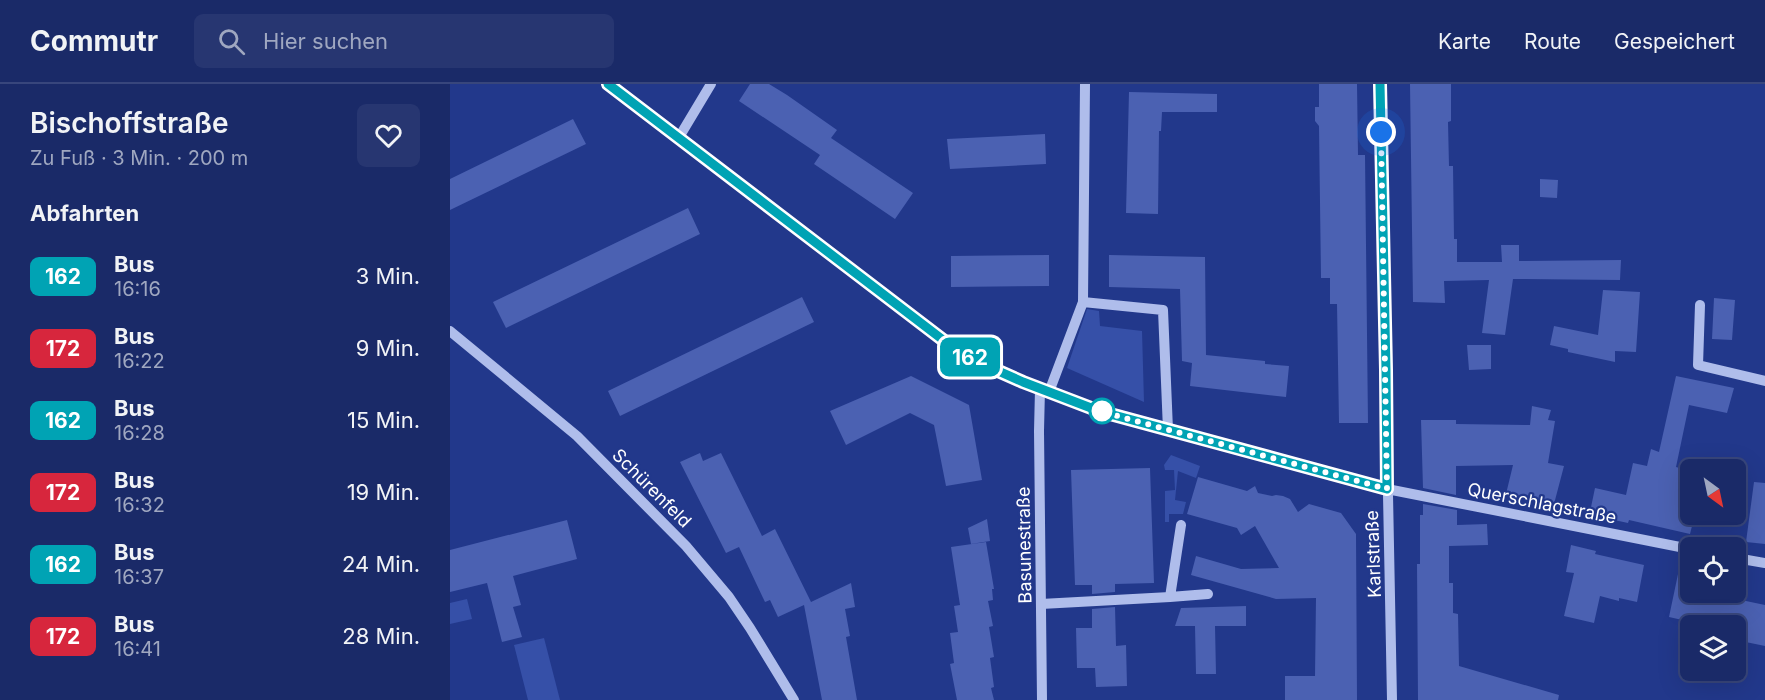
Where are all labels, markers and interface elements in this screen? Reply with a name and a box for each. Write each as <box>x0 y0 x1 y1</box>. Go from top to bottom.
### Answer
search box <box>194 14 614 68</box>
text: Commutr <box>30 24 158 58</box>
icon: search <box>215 25 248 58</box>
text: Hier suchen <box>263 28 388 54</box>
text: Karte <box>1438 29 1491 54</box>
text: Route <box>1524 29 1581 54</box>
text: Gespeichert <box>1614 29 1735 54</box>
button: heart <box>357 104 420 167</box>
text: Bischoffstraße <box>30 106 229 140</box>
your location <box>1366 117 1396 147</box>
text: Zu Fuß · 3 Min. · 200 m <box>30 146 248 170</box>
text: Abfahrten <box>30 200 139 226</box>
text: Bus <box>114 251 155 277</box>
text: 3 Min. <box>356 263 420 289</box>
text: 162 <box>45 264 81 289</box>
text: 16:16 <box>114 277 161 301</box>
text: Bus <box>114 323 155 349</box>
text: 9 Min. <box>356 335 420 361</box>
text: 172 <box>46 336 80 361</box>
line badge: 162 <box>936 338 1004 376</box>
text: 162 <box>952 345 988 370</box>
text: 16:22 <box>114 349 165 373</box>
text: Bus <box>114 395 155 421</box>
unlabelled marker <box>1089 398 1115 424</box>
text: 15 Min. <box>347 407 420 433</box>
text: 162 <box>45 408 81 433</box>
text: 16:28 <box>114 421 165 445</box>
street label: Schürenfeld <box>608 444 696 532</box>
north arrow <box>1680 459 1746 525</box>
map controls <box>1680 459 1746 681</box>
text: Bus <box>114 467 155 493</box>
street label: Querschlagstraße <box>1466 478 1618 528</box>
text: 19 Min. <box>347 479 420 505</box>
text: 172 <box>46 480 80 505</box>
street label: Basunestraße <box>1012 486 1036 604</box>
text: 16:32 <box>114 493 165 517</box>
street label: Karlstraße <box>1361 510 1385 598</box>
button: locate <box>1680 537 1746 603</box>
text: Bus <box>114 539 155 565</box>
text: 24 Min. <box>342 551 420 577</box>
text: 162 <box>45 552 81 577</box>
text: 16:37 <box>114 565 164 589</box>
text: Bus <box>114 611 155 637</box>
button: layers <box>1680 615 1746 681</box>
text: 28 Min. <box>342 623 420 649</box>
text: 172 <box>46 624 80 649</box>
text: 16:41 <box>114 637 161 661</box>

